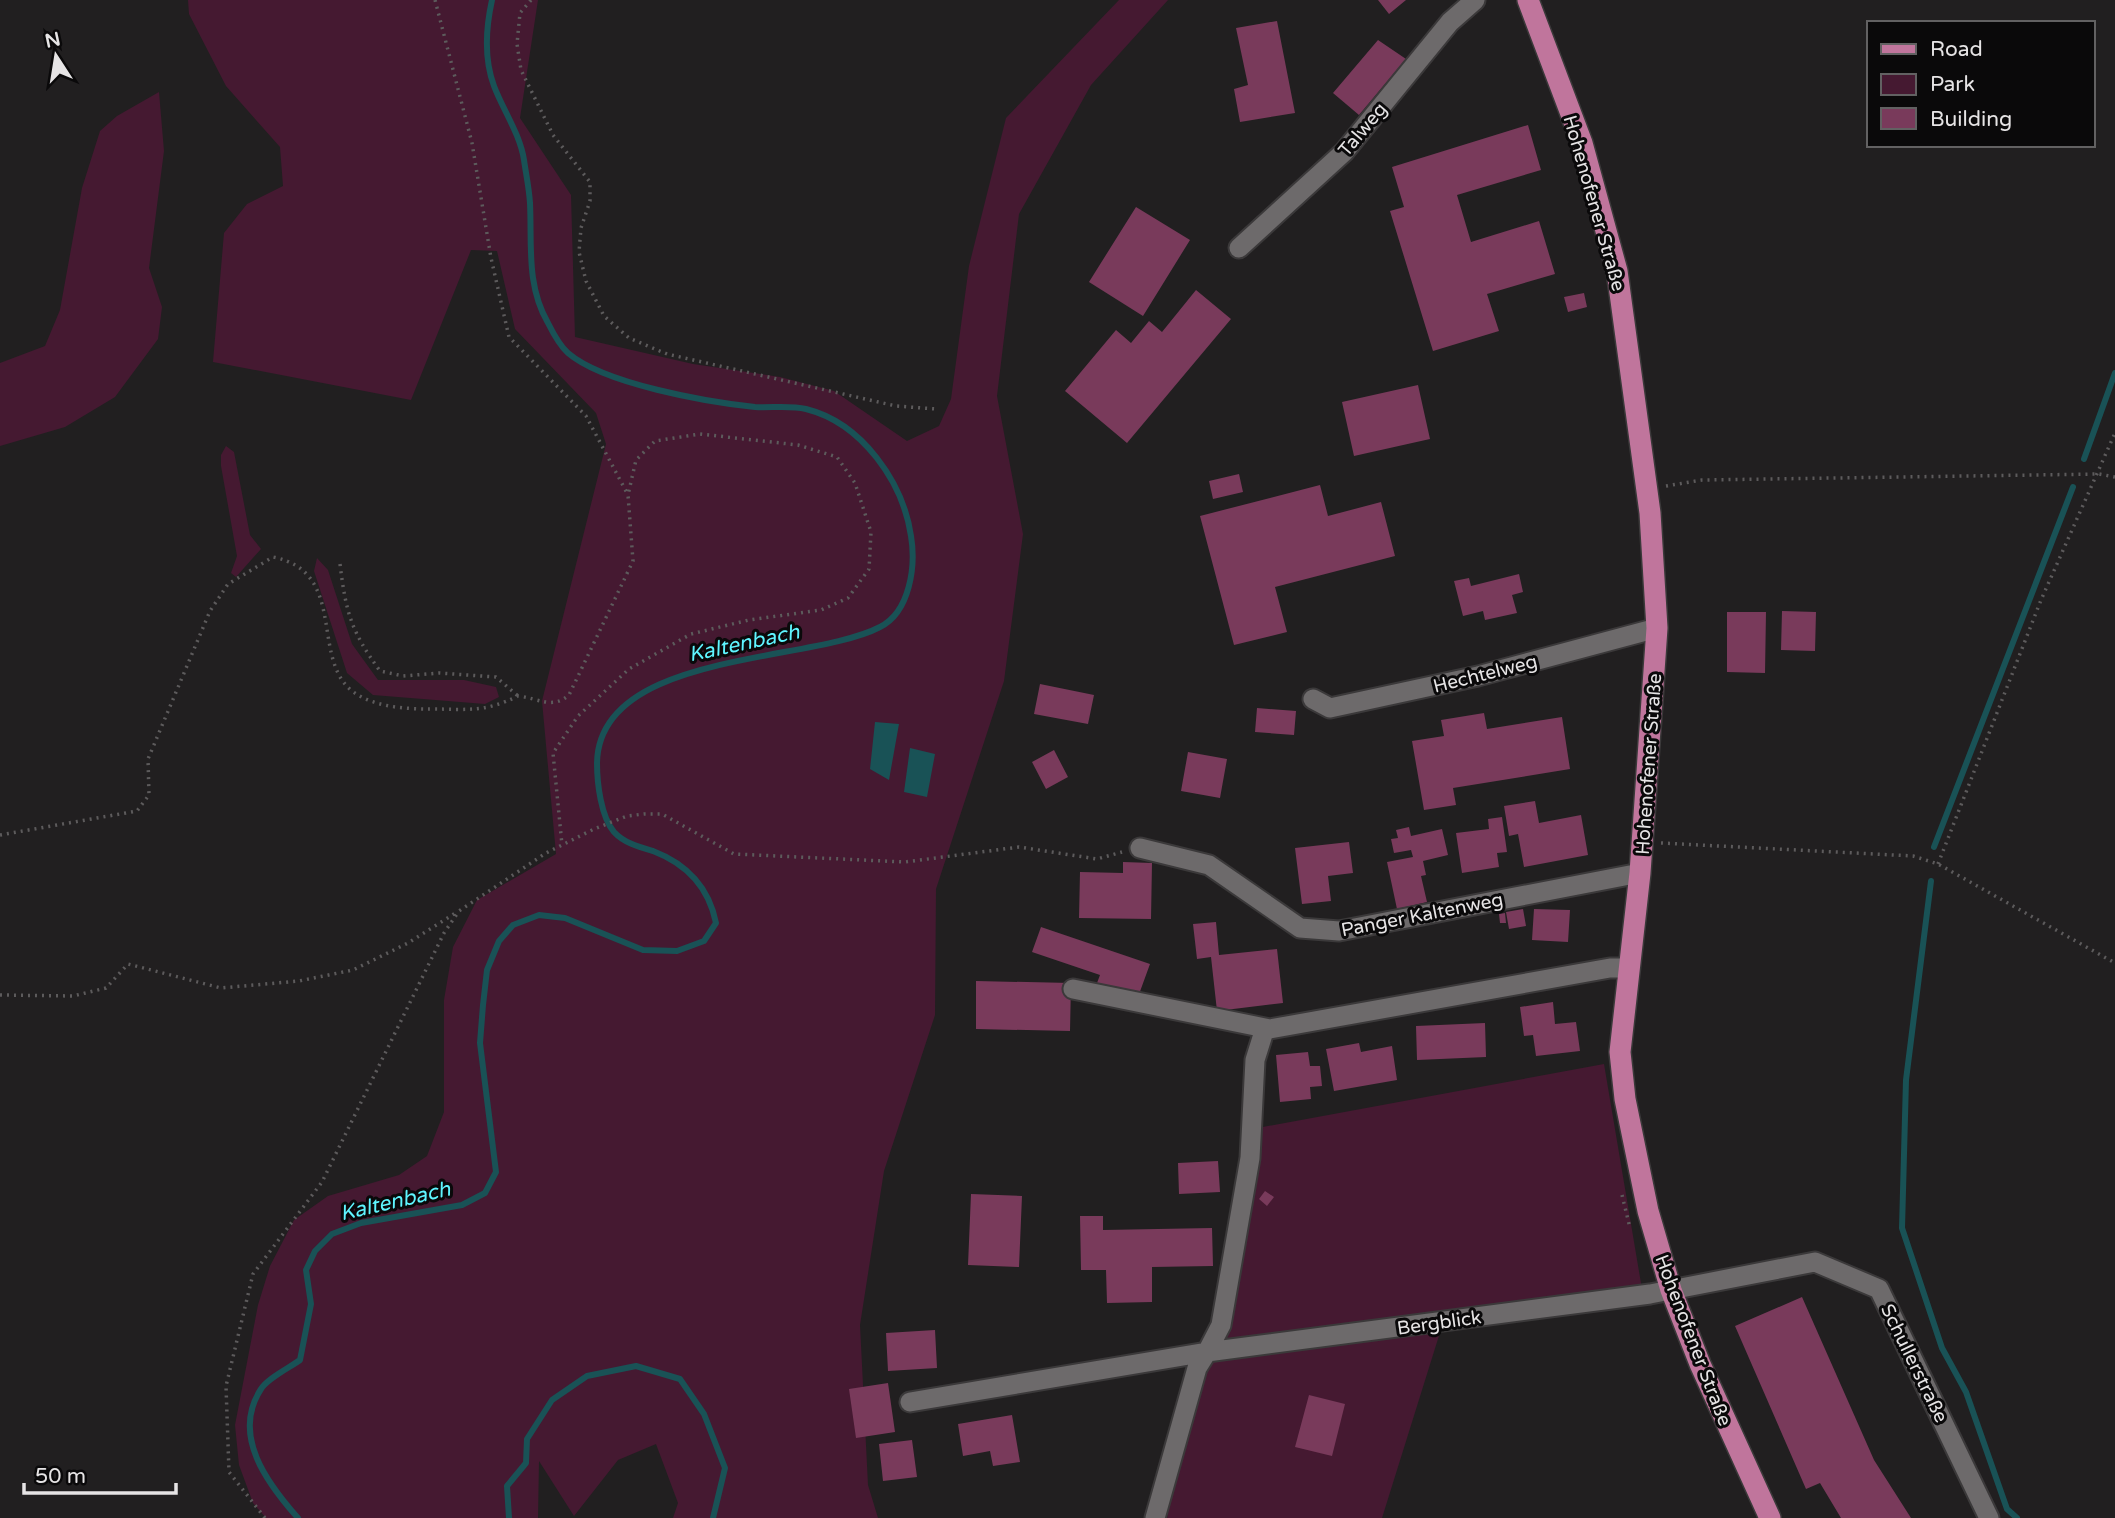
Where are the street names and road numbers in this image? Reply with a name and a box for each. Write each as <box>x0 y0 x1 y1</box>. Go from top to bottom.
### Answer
street label: Talweg <box>1334 98 1391 161</box>
street label: Hohenofener Straße <box>1558 113 1630 294</box>
street label: Hechtelweg <box>1431 650 1540 698</box>
street label: Hohenofener Straße <box>1632 673 1666 856</box>
street label: Panger Kaltenweg <box>1339 888 1505 941</box>
street label: Hohenofener Straße <box>1650 1252 1736 1429</box>
street label: Schullerstraße <box>1876 1301 1952 1426</box>
street label: Bergblick <box>1396 1306 1483 1340</box>

